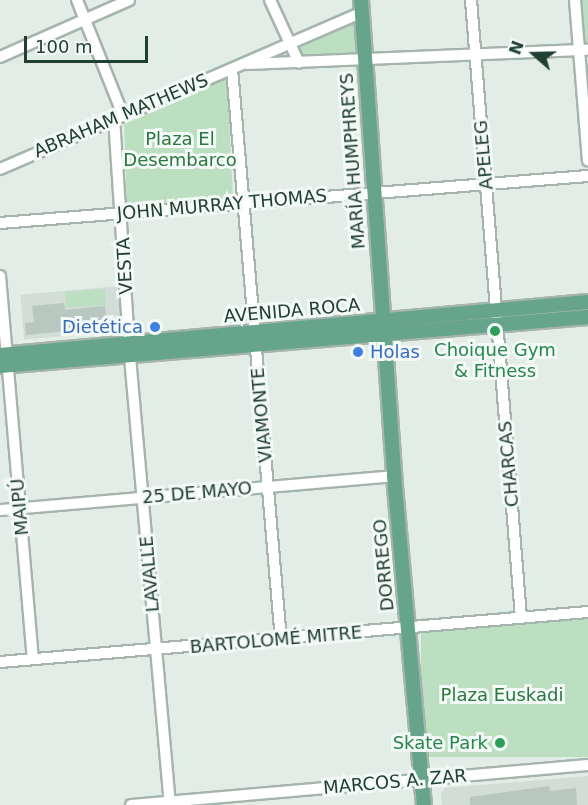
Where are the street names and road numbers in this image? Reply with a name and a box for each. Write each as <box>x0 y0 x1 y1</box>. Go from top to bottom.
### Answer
street label: ABRAHAM MATHEWS <box>31 69 211 163</box>
street label: MARÍA HUMPHREYS <box>336 72 370 250</box>
street label: APELEG <box>470 119 498 191</box>
street label: JOHN MURRAY THOMAS <box>116 185 328 225</box>
street label: VESTA <box>113 237 137 295</box>
street label: AVENIDA ROCA <box>223 294 361 328</box>
street label: VIAMONTE <box>247 367 277 463</box>
street label: CHARCAS <box>494 420 524 508</box>
street label: 25 DE MAYO <box>141 477 253 509</box>
street label: MAIPÚ <box>7 478 33 536</box>
street label: DORREGO <box>369 518 399 612</box>
street label: LAVALLE <box>136 535 164 613</box>
street label: BARTOLOMÉ MITRE <box>189 622 363 658</box>
street label: MARCOS A. ZAR <box>322 765 468 799</box>

